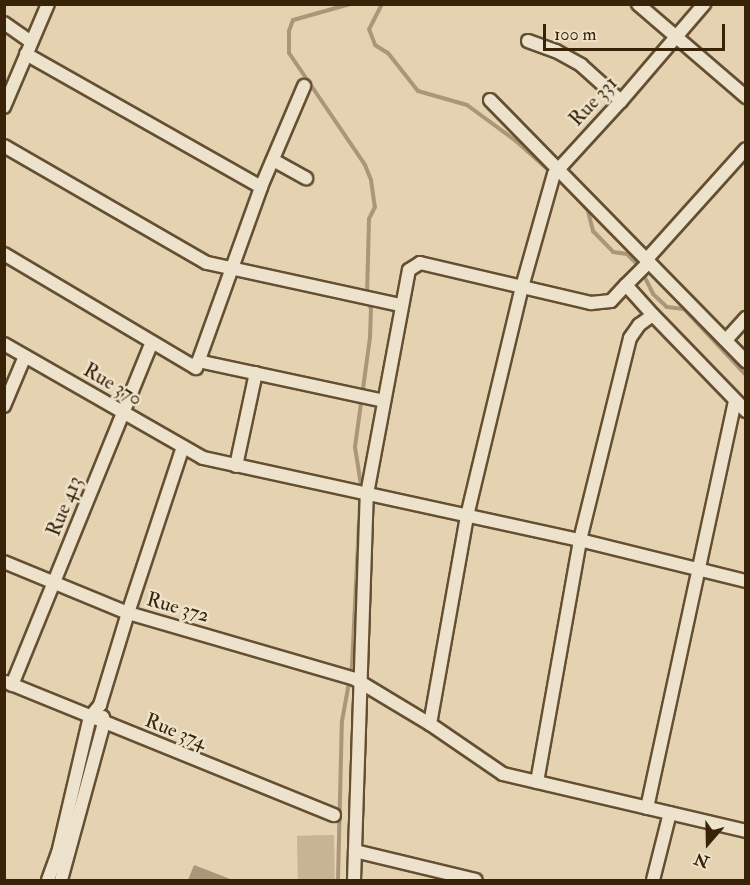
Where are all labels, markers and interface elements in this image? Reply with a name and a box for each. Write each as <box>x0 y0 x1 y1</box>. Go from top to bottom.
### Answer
scale bar <box>546 12 728 50</box>
text: 100 m <box>554 23 597 46</box>
street label: Rue 331 <box>564 71 622 131</box>
street label: Rue 370 <box>79 358 147 410</box>
street label: Rue 413 <box>41 472 87 540</box>
street label: Rue 372 <box>144 587 212 627</box>
street label: Rue 374 <box>142 708 210 754</box>
north arrow <box>678 813 738 873</box>
text: N <box>692 848 712 872</box>

